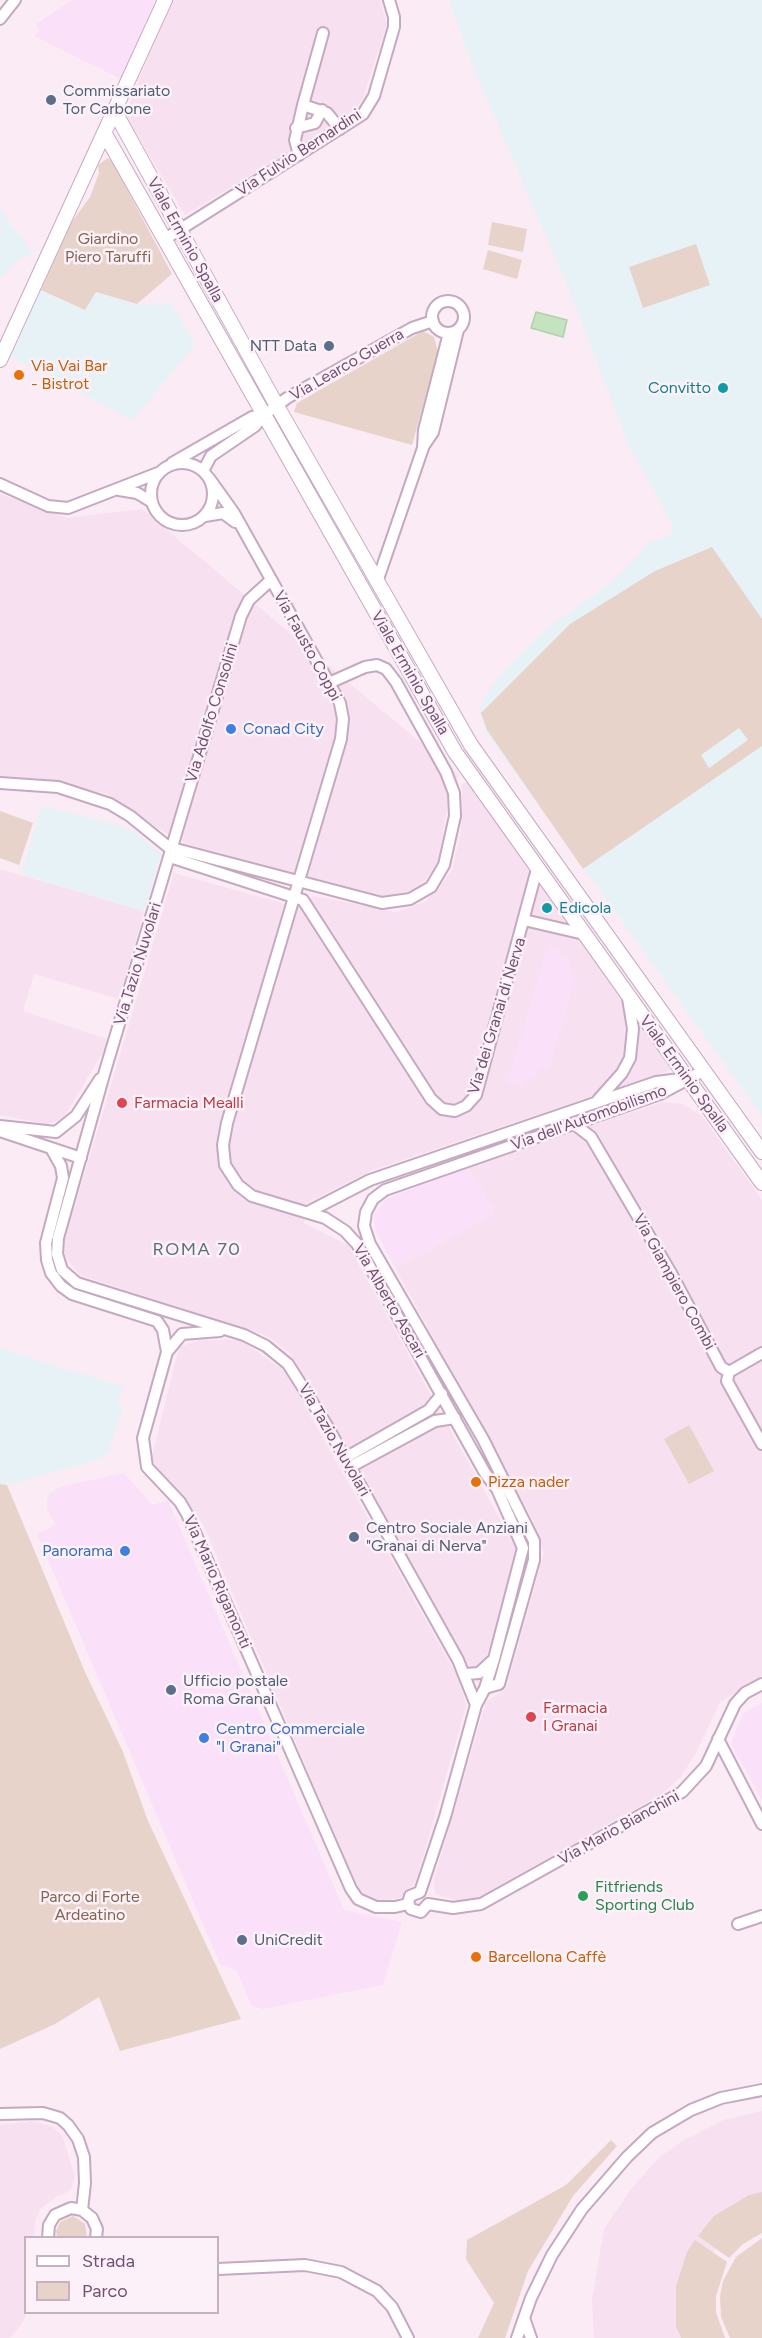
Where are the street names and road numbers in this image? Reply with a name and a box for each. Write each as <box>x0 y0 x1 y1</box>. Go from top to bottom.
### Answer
street label: Via Fulvio Bernardini <box>233 105 365 201</box>
street label: Viale Erminio Spalla <box>143 174 227 306</box>
street label: Via Learco Guerra <box>287 325 407 405</box>
street label: Via Fausto Coppi <box>269 588 345 704</box>
street label: Viale Erminio Spalla <box>367 608 453 738</box>
street label: Via Adolfo Consolini <box>182 641 242 785</box>
street label: Via Tazio Nuvolari <box>110 900 166 1028</box>
street label: Via dei Granai di Nerva <box>464 935 530 1097</box>
street label: Viale Erminio Spalla <box>635 1012 733 1136</box>
street label: Via dell'Automobilismo <box>509 1081 669 1155</box>
street label: Via Giampiero Combi <box>629 1211 719 1353</box>
street label: Via Alberto Ascari <box>349 1241 429 1361</box>
street label: Via Tazio Nuvolari <box>294 1380 374 1500</box>
street label: Via Mario Rigamonti <box>179 1512 255 1652</box>
street label: Via Mario Bianchini <box>555 1787 683 1869</box>

